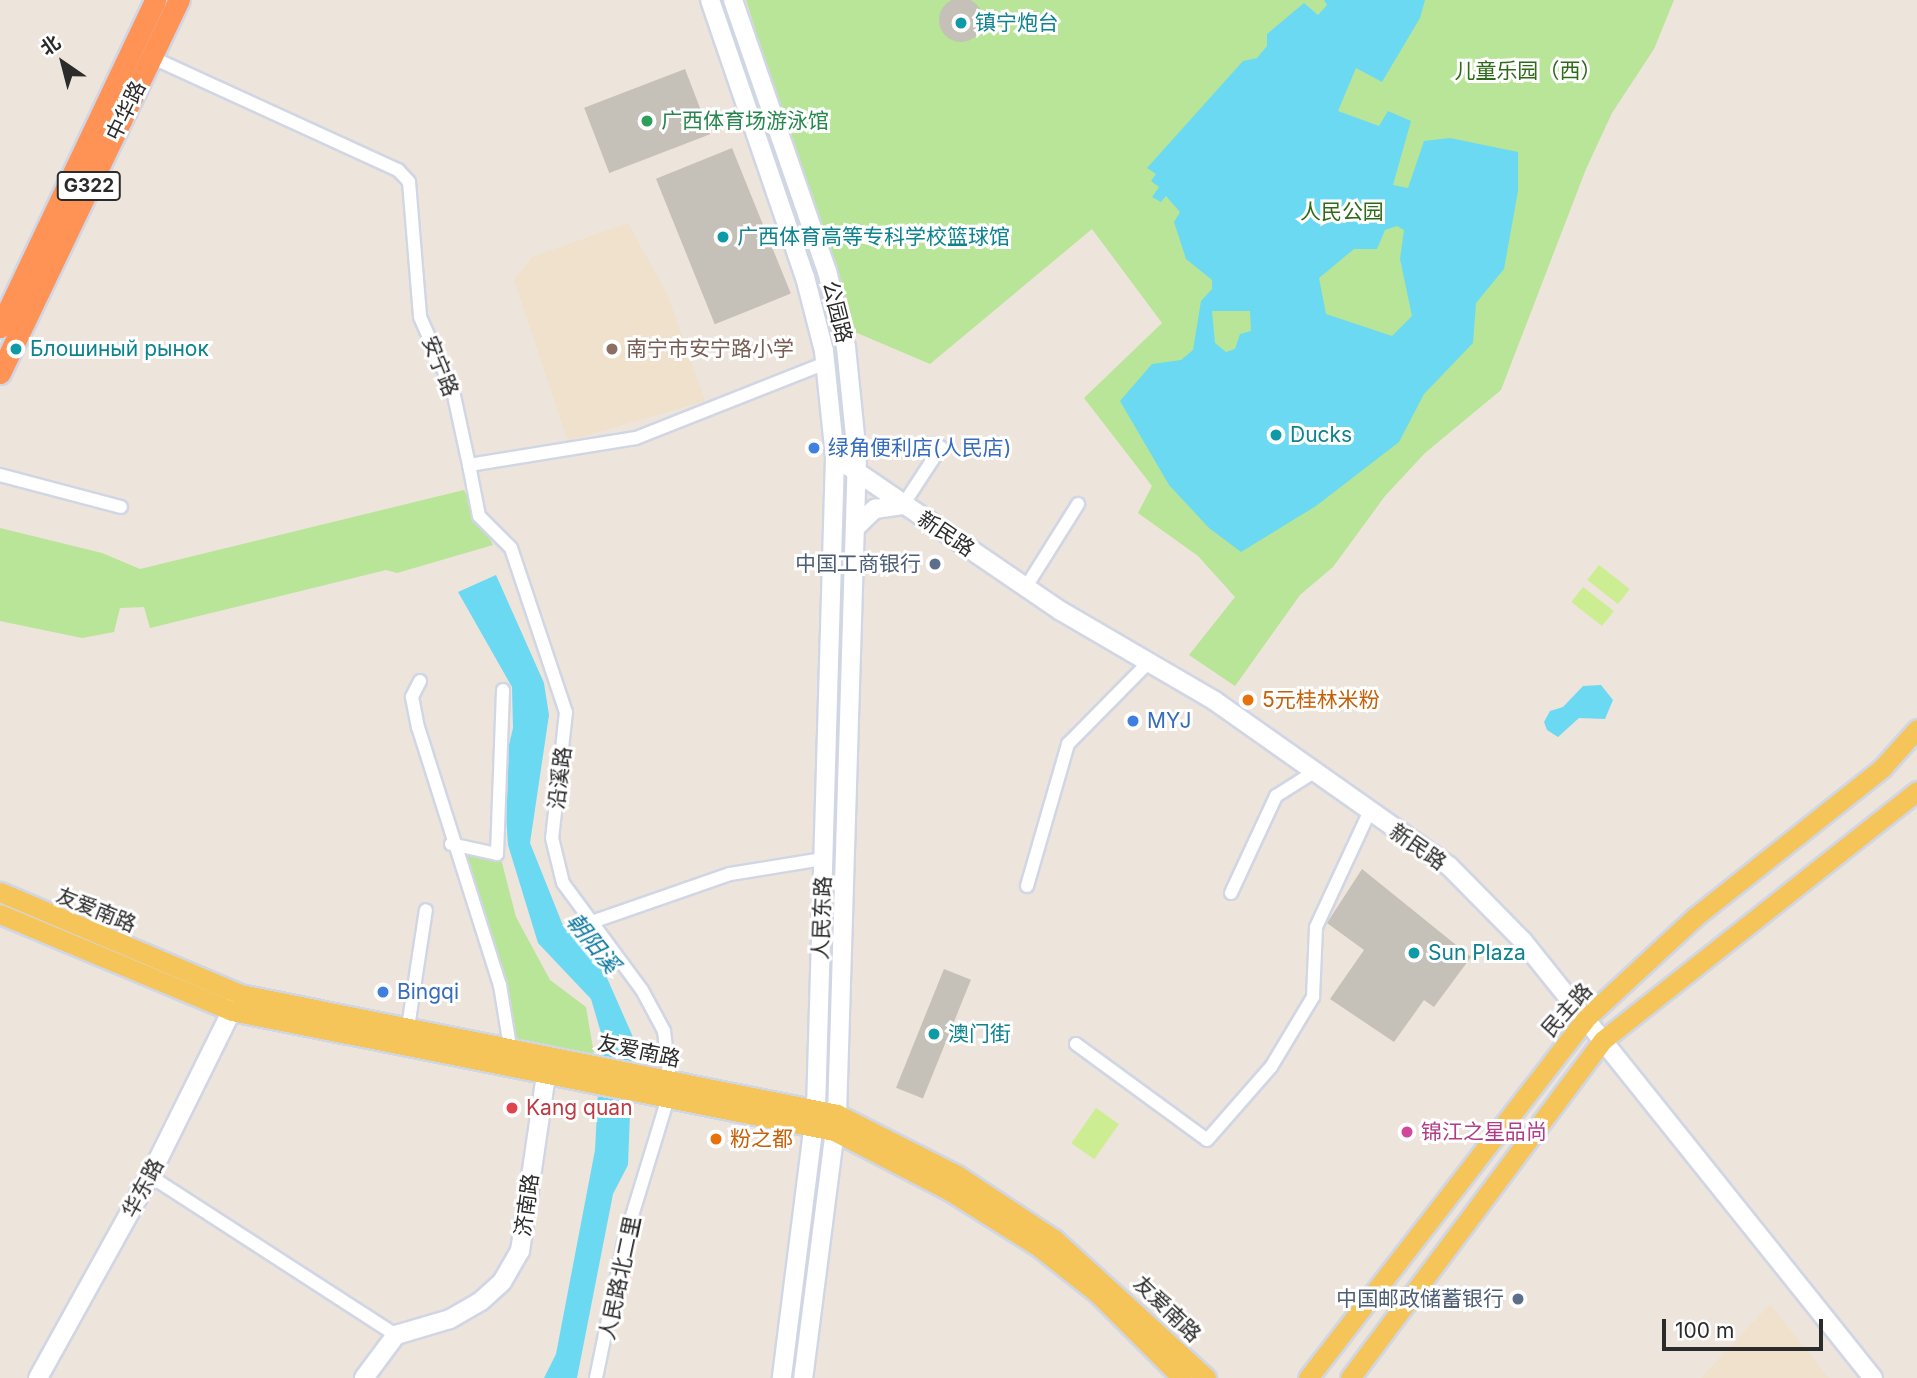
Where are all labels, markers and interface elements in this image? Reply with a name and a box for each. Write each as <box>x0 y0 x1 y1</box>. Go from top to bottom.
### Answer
place label: 镇宁炮台 <box>975 10 1059 36</box>
marker: 镇宁炮台 <box>953 15 969 31</box>
north arrow <box>28 28 98 98</box>
text: 北 <box>36 31 65 60</box>
park label: 儿童乐园（西） <box>1455 58 1601 84</box>
street label: 中华路 <box>101 77 151 145</box>
place label: 广西体育场游泳馆 <box>661 108 829 134</box>
marker: 广西体育场游泳馆 <box>639 113 655 129</box>
road number: G322 <box>56 170 122 202</box>
park label: 人民公园 <box>1300 199 1384 225</box>
place label: 广西体育高等专科学校篮球馆 <box>737 224 1010 250</box>
marker: 广西体育高等专科学校篮球馆 <box>715 229 731 245</box>
street label: 公园路 <box>817 278 857 346</box>
street label: 安宁路 <box>417 332 463 400</box>
place label: Блошиный рынок <box>30 336 209 362</box>
place label: 南宁市安宁路小学 <box>626 336 794 362</box>
marker: Блошиный рынок <box>8 341 24 357</box>
marker: 南宁市安宁路小学 <box>604 341 620 357</box>
place label: Ducks <box>1290 422 1352 448</box>
marker: Ducks <box>1268 427 1284 443</box>
place label: 绿角便利店(人民店) <box>828 435 1011 461</box>
marker: 绿角便利店(人民店) <box>806 440 822 456</box>
street label: 新民路 <box>913 506 979 562</box>
place label: 中国工商银行 <box>795 551 921 577</box>
marker: 中国工商银行 <box>927 556 943 572</box>
place label: 5元桂林米粉 <box>1262 687 1380 713</box>
marker: 5元桂林米粉 <box>1240 692 1256 708</box>
place label: MYJ <box>1147 708 1192 734</box>
marker: MYJ <box>1125 713 1141 729</box>
street label: 沿溪路 <box>544 745 576 811</box>
street label: 新民路 <box>1385 819 1451 875</box>
street label: 人民东路 <box>808 876 836 960</box>
street label: 友爱南路 <box>52 883 140 937</box>
water label: 朝阳溪 <box>561 908 625 978</box>
place label: Sun Plaza <box>1428 940 1526 966</box>
marker: Sun Plaza <box>1406 945 1422 961</box>
street label: 民主路 <box>1537 978 1597 1042</box>
place label: Bingqi <box>397 979 459 1005</box>
marker: Bingqi <box>375 984 391 1000</box>
place label: 澳门街 <box>948 1021 1011 1047</box>
marker: 澳门街 <box>926 1026 942 1042</box>
street label: 友爱南路 <box>595 1030 683 1072</box>
place label: Kang quan <box>526 1095 633 1121</box>
marker: Kang quan <box>504 1100 520 1116</box>
place label: 锦江之星品尚 <box>1421 1119 1547 1145</box>
marker: 锦江之星品尚 <box>1399 1124 1415 1140</box>
place label: 粉之都 <box>730 1126 793 1152</box>
marker: 粉之都 <box>708 1131 724 1147</box>
street label: 华东路 <box>117 1154 169 1222</box>
street label: 济南路 <box>510 1172 544 1238</box>
street label: 人民路北二里 <box>595 1214 645 1342</box>
street label: 友爱南路 <box>1128 1271 1206 1347</box>
place label: 中国邮政储蓄银行 <box>1336 1286 1504 1312</box>
marker: 中国邮政储蓄银行 <box>1510 1291 1526 1307</box>
scale bar <box>1665 1304 1826 1348</box>
text: 100 m <box>1675 1318 1734 1343</box>

